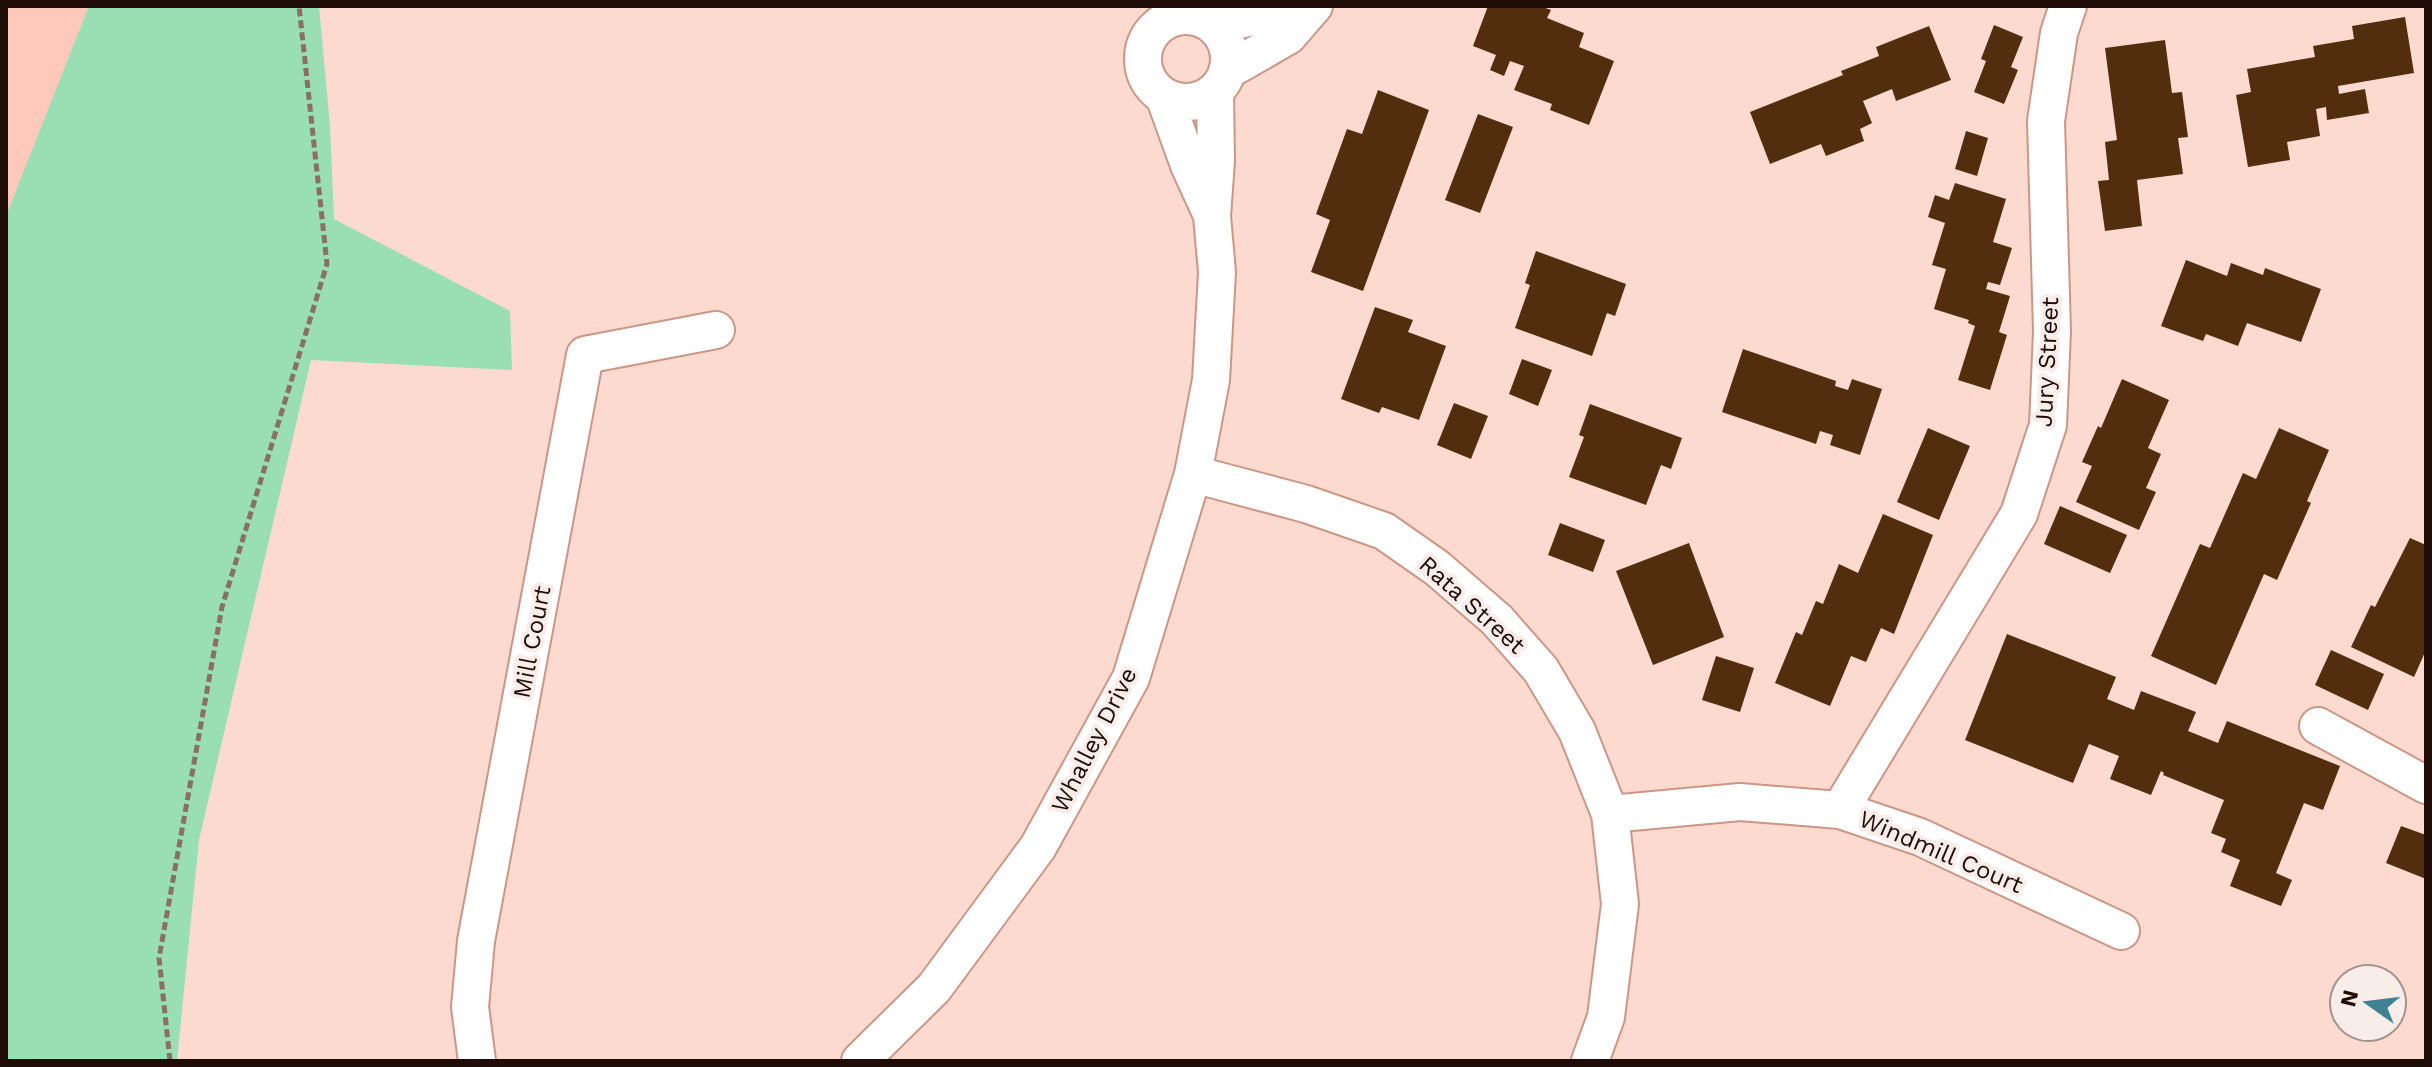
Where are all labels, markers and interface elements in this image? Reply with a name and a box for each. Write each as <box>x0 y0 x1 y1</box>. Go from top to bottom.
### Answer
street label: Jury Street <box>2030 296 2064 428</box>
street label: Rata Street <box>1413 550 1531 660</box>
street label: Mill Court <box>507 584 557 700</box>
street label: Whalley Drive <box>1045 663 1143 817</box>
street label: Windmill Court <box>1855 805 2027 899</box>
north arrow <box>2328 963 2408 1043</box>
text: N <box>2335 987 2363 1009</box>

